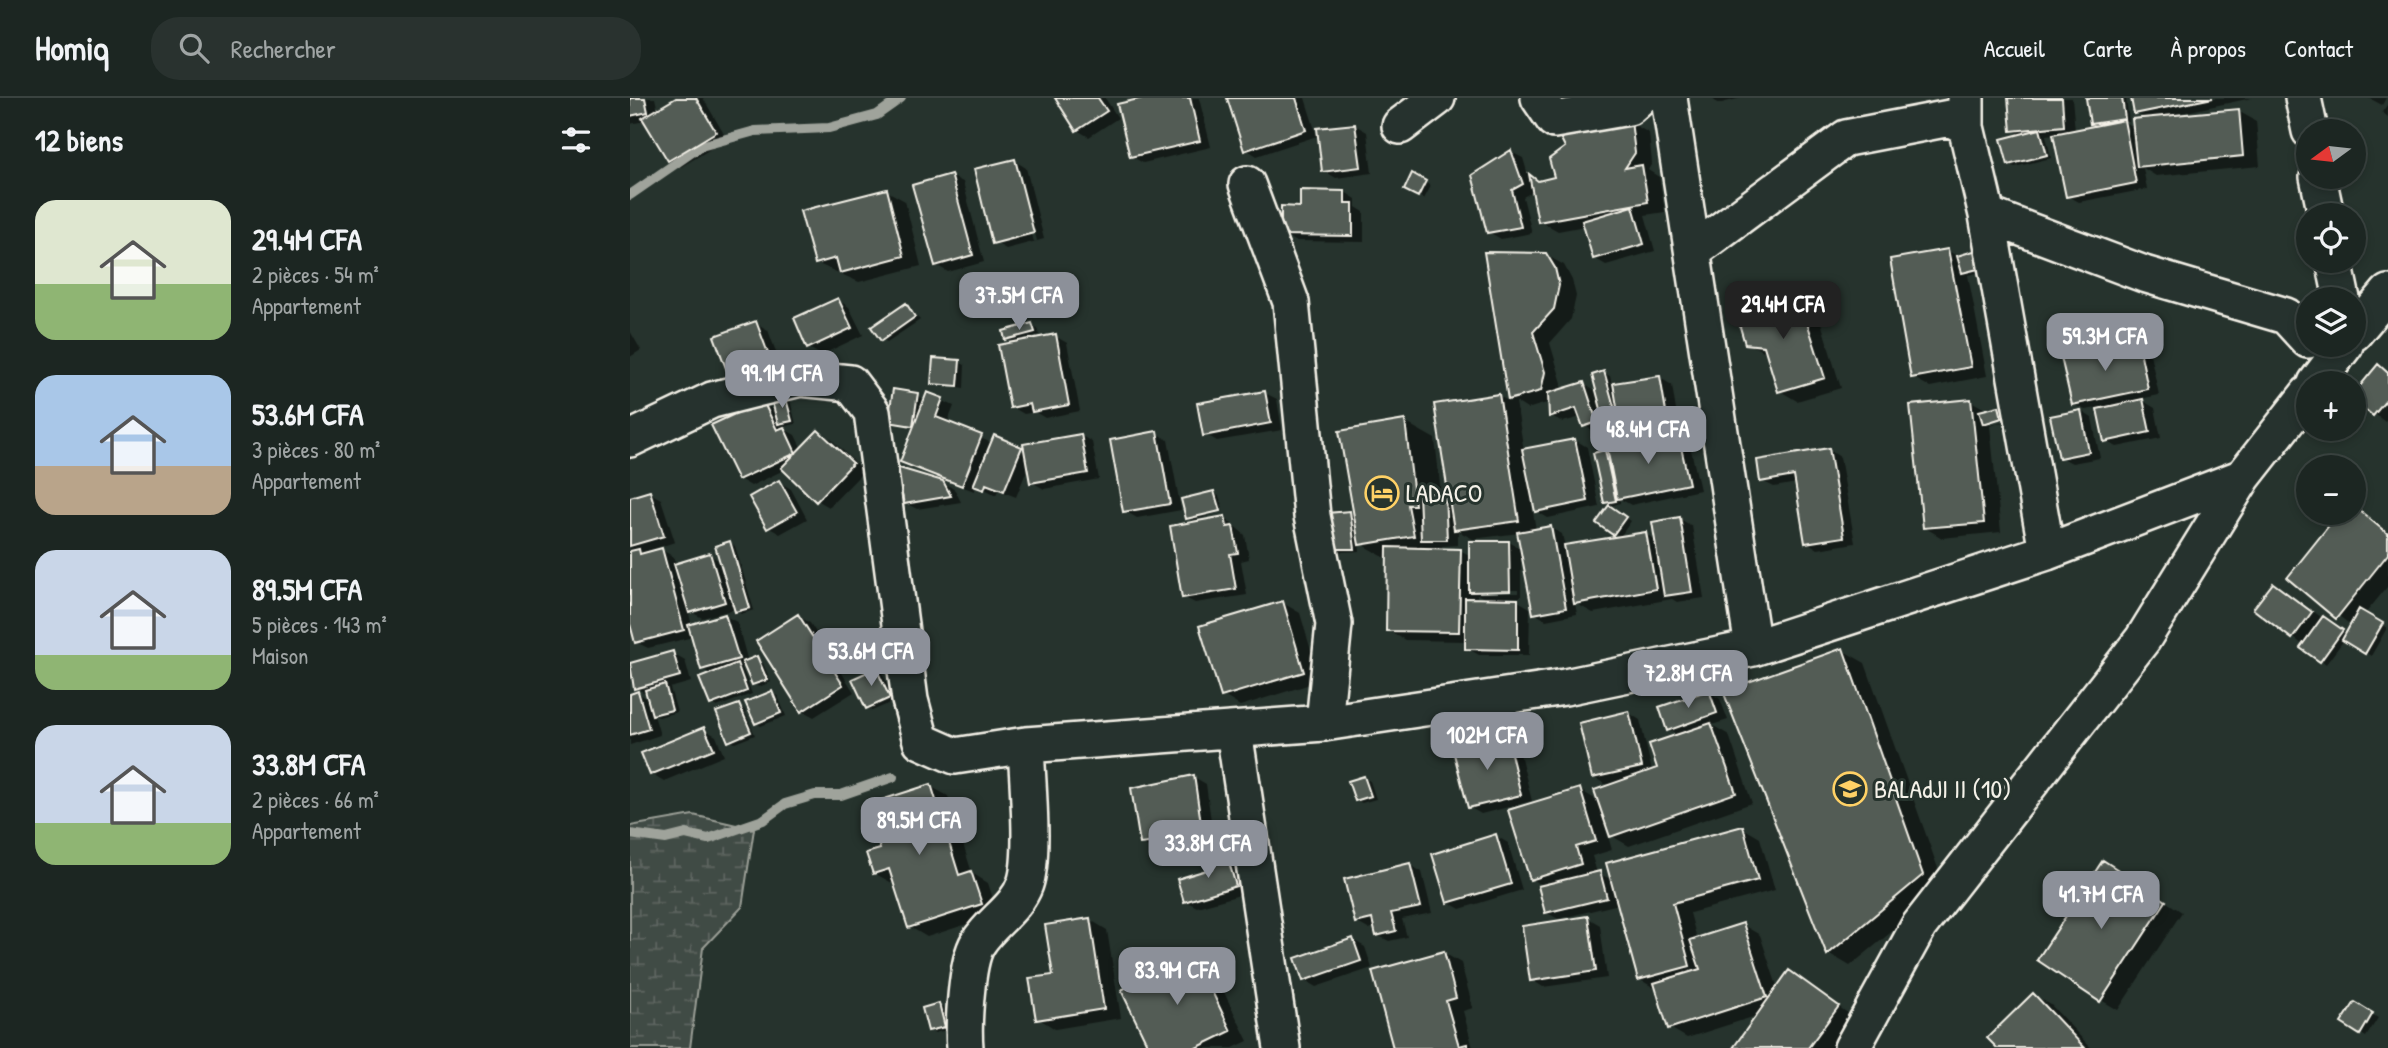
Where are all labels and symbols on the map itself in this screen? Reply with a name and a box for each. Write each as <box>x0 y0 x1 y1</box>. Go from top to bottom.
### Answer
north arrow <box>2296 119 2366 189</box>
pin: 37.5M CFA <box>939 272 1099 332</box>
pin: 29.4M CFA <box>1703 282 1863 341</box>
pin: 59.3M CFA <box>2025 314 2185 373</box>
pin: 99.1M CFA <box>702 350 862 410</box>
pin: 48.4M CFA <box>1568 406 1728 466</box>
hotel icon: LADACO <box>1363 474 1401 512</box>
place label: LADACO <box>1406 475 1482 510</box>
pin: 53.6M CFA <box>791 628 951 688</box>
pin: 72.8M CFA <box>1608 650 1768 710</box>
pin: 102M CFA <box>1415 712 1559 772</box>
school or university icon: BALAdJI II (10) <box>1831 770 1869 808</box>
place label: BALAdJI II (10) <box>1874 771 2012 806</box>
pin: 89.5M CFA <box>839 798 999 857</box>
pin: 33.8M CFA <box>1128 820 1288 880</box>
pin: 41.7M CFA <box>2021 872 2181 931</box>
pin: 83.9M CFA <box>1097 948 1257 1007</box>

